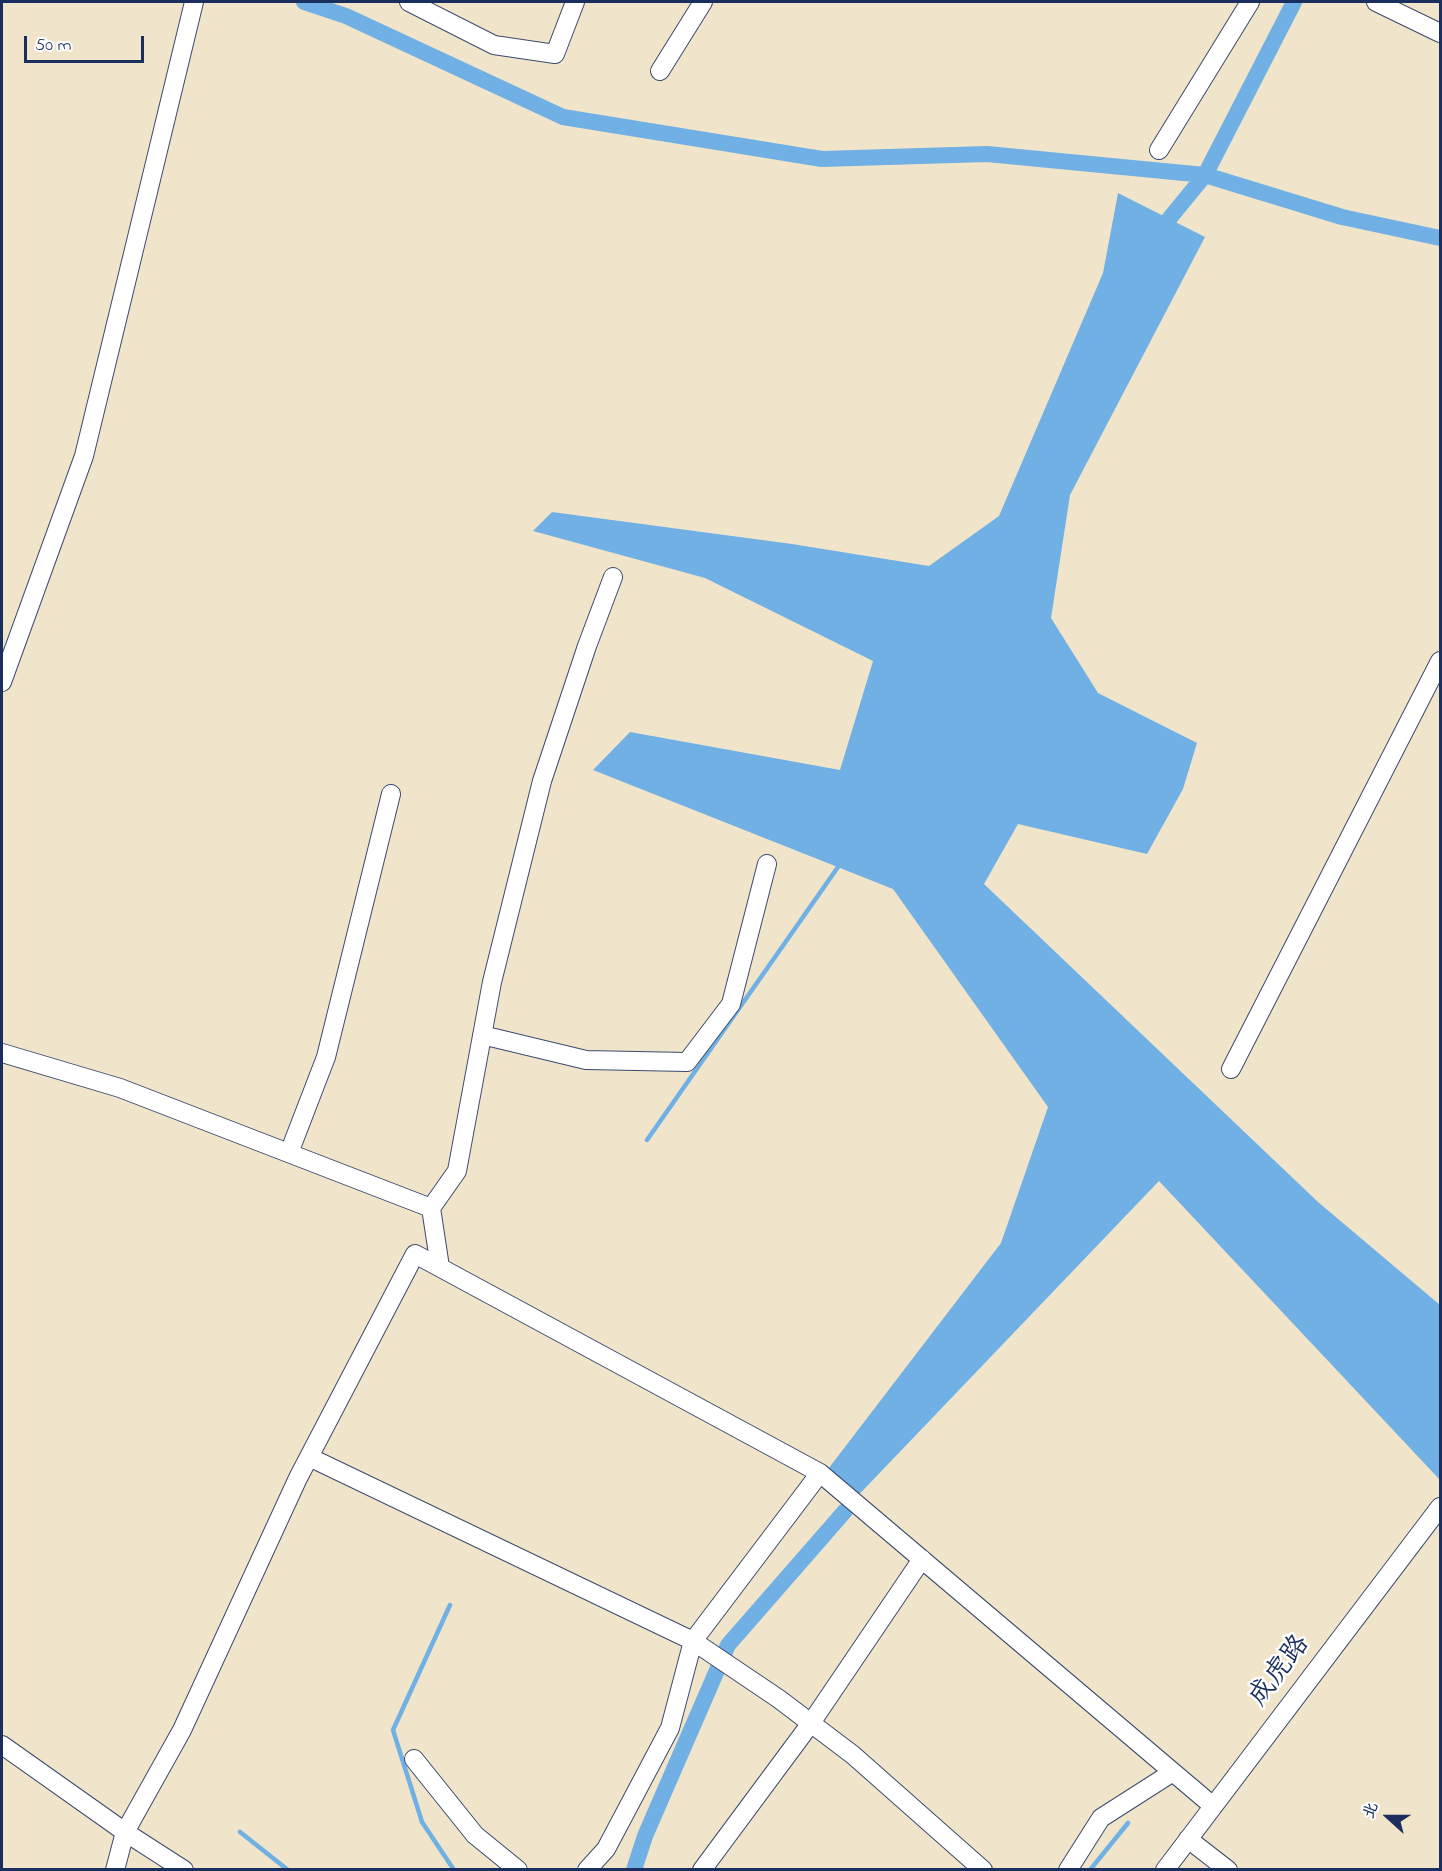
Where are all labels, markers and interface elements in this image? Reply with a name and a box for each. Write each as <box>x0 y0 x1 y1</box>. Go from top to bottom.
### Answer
scale bar <box>27 24 147 62</box>
text: 50 m <box>35 33 72 59</box>
street label: 成虎路 <box>1244 1630 1318 1714</box>
north arrow <box>1358 1787 1418 1847</box>
text: 北 <box>1357 1799 1385 1822</box>

